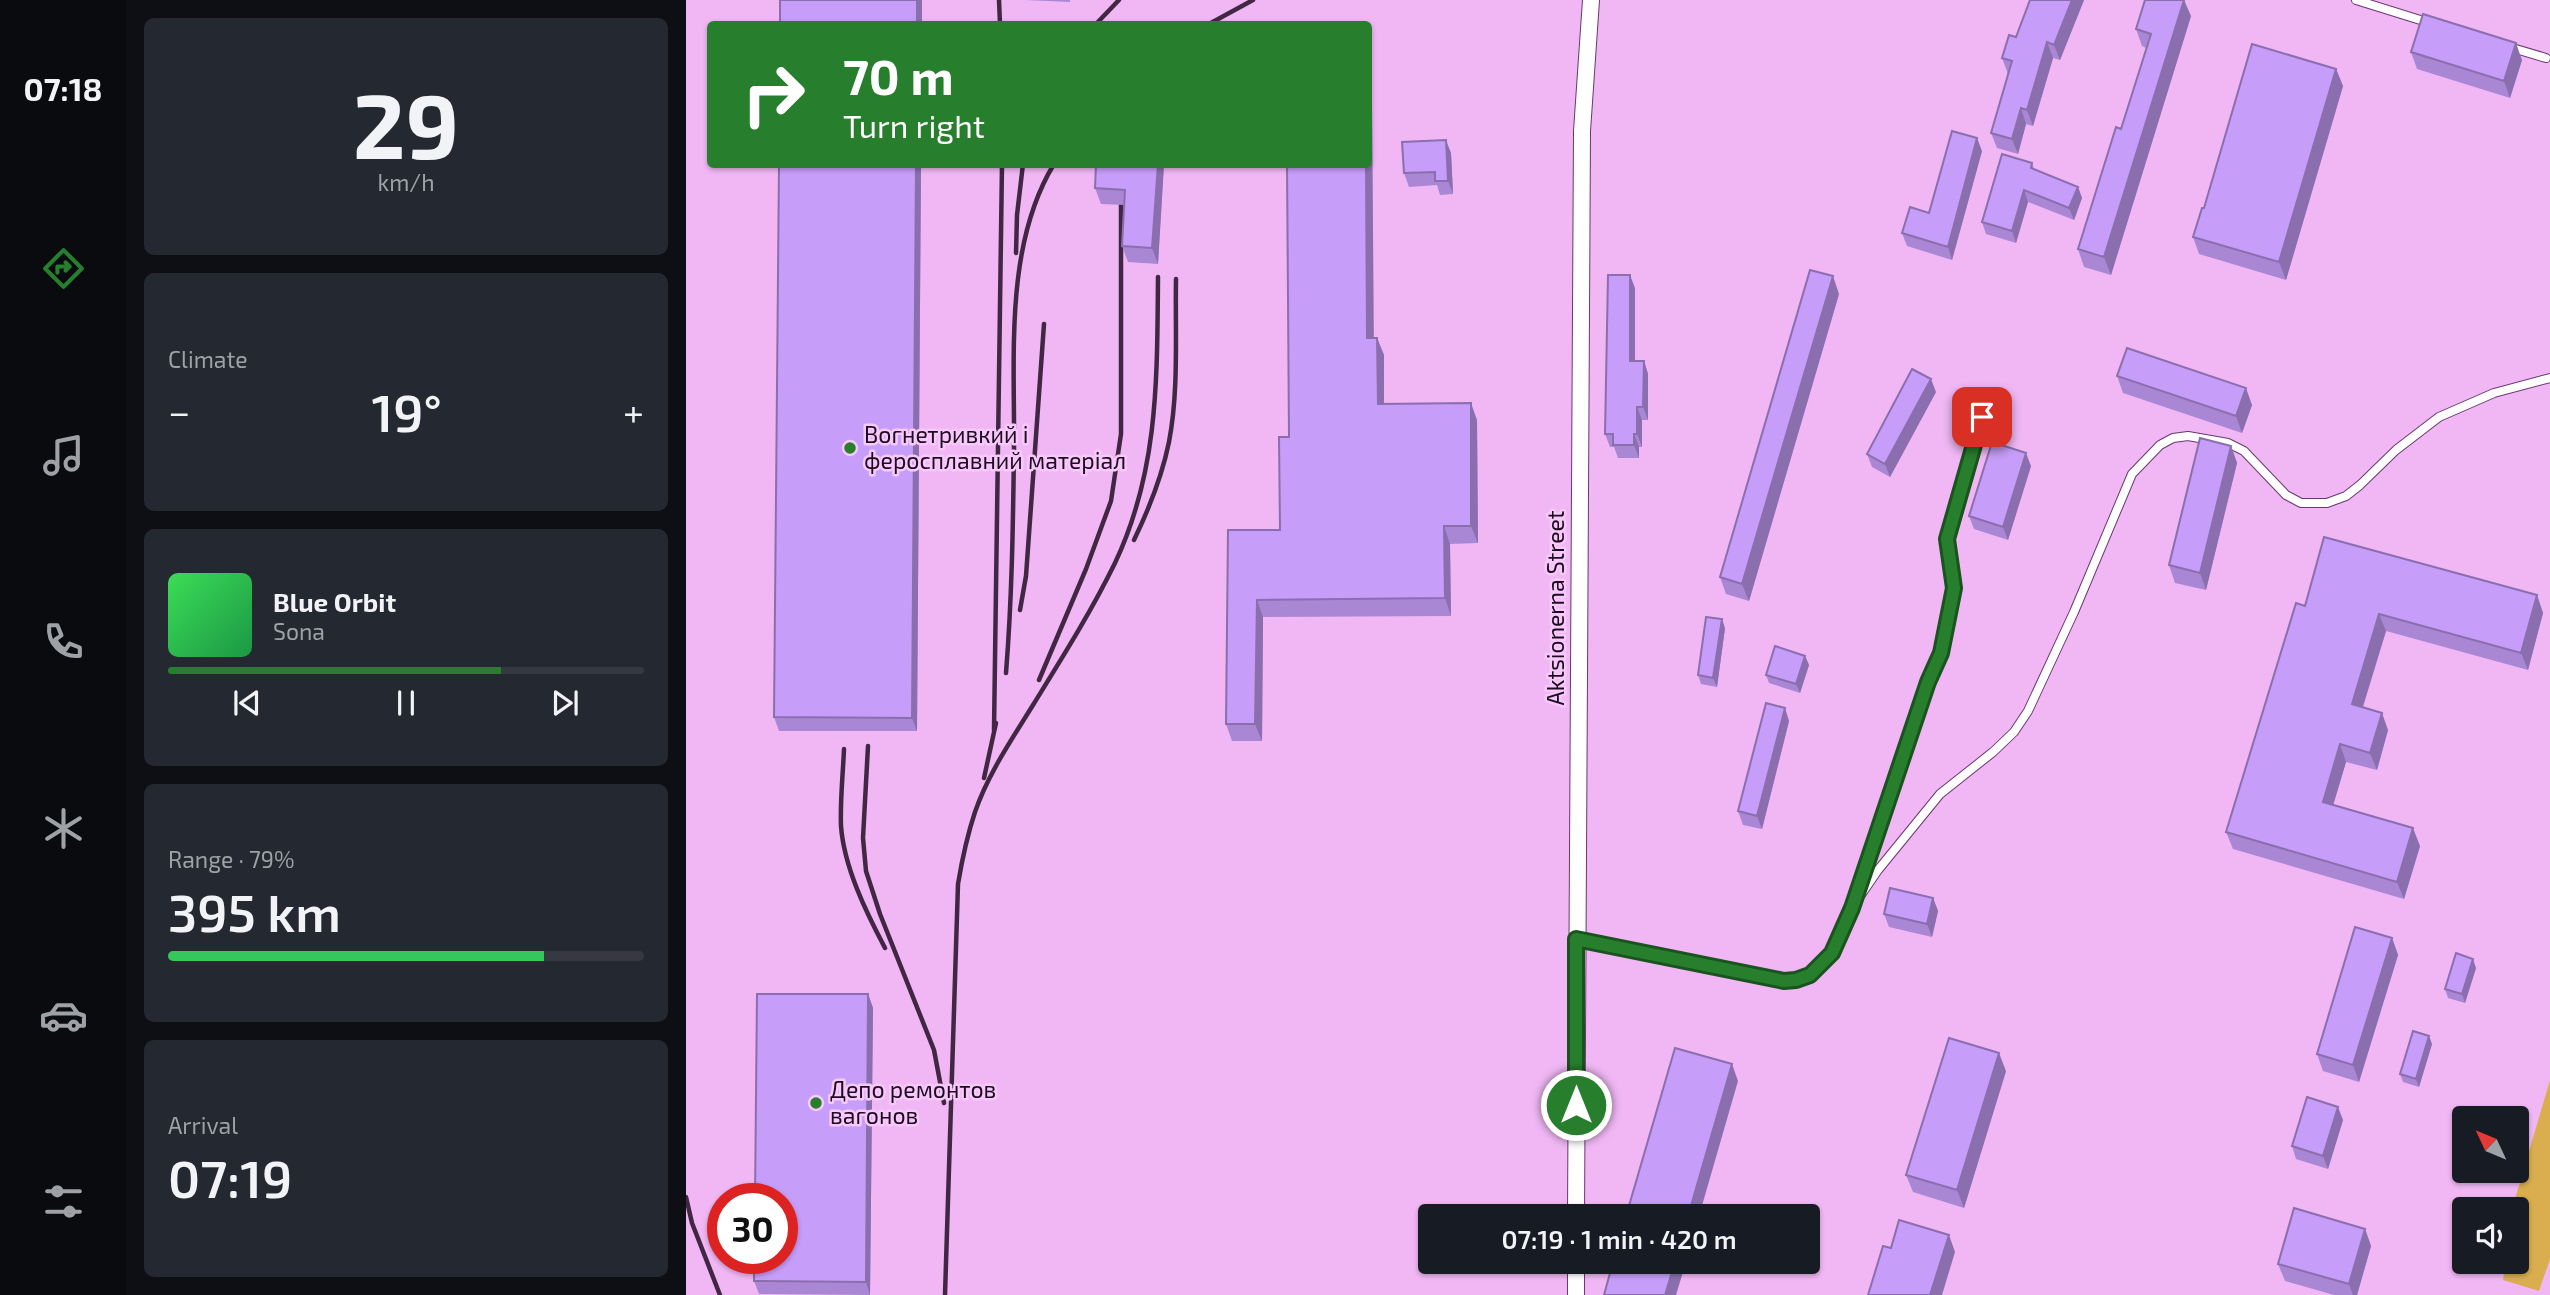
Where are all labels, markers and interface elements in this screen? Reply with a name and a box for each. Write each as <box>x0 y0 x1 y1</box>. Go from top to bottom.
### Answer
text: 70 m <box>843 46 954 105</box>
icon: right <box>728 49 819 140</box>
text: 29 <box>353 68 459 177</box>
text: 07:18 <box>23 69 103 107</box>
text: Turn right <box>843 106 985 144</box>
text: km/h <box>377 168 435 196</box>
icon: directions <box>39 244 88 293</box>
text: Climate <box>168 345 248 373</box>
text: 19° <box>371 380 442 442</box>
pin <box>1952 387 2012 447</box>
text: − <box>168 388 190 434</box>
text: + <box>623 388 644 434</box>
icon: arrive <box>1963 398 2001 436</box>
place label: Вогнетривкий і феросплавний матеріал <box>864 420 1126 474</box>
icon: music <box>39 431 88 480</box>
marker: Вогнетривкий і феросплавний матеріал <box>842 440 858 456</box>
street label: Aktsionerna Street <box>1541 510 1569 706</box>
text: Blue Orbit <box>273 586 396 617</box>
icon: phone <box>39 617 88 666</box>
text: Sona <box>273 617 325 645</box>
icon: previous <box>228 684 266 722</box>
icon: pause <box>387 684 425 722</box>
icon: next <box>546 684 584 722</box>
icon: climate <box>39 804 88 853</box>
text: Range · 79% <box>168 845 294 873</box>
text: 395 km <box>168 880 341 942</box>
icon: car <box>39 991 88 1040</box>
position arrow <box>1539 1068 1613 1142</box>
place label: Депо ремонтов вагонов <box>830 1075 996 1129</box>
marker: Депо ремонтов вагонов <box>808 1095 824 1111</box>
north arrow <box>2452 1106 2529 1183</box>
map controls <box>2452 1106 2529 1274</box>
text: Arrival <box>168 1111 238 1139</box>
text: 07:19 <box>168 1146 292 1208</box>
icon: filters <box>39 1177 88 1226</box>
speed limit sign: 30 <box>707 1183 798 1274</box>
button: sound <box>2452 1197 2529 1274</box>
text: 07:19 · 1 min · 420 m <box>1501 1223 1737 1254</box>

